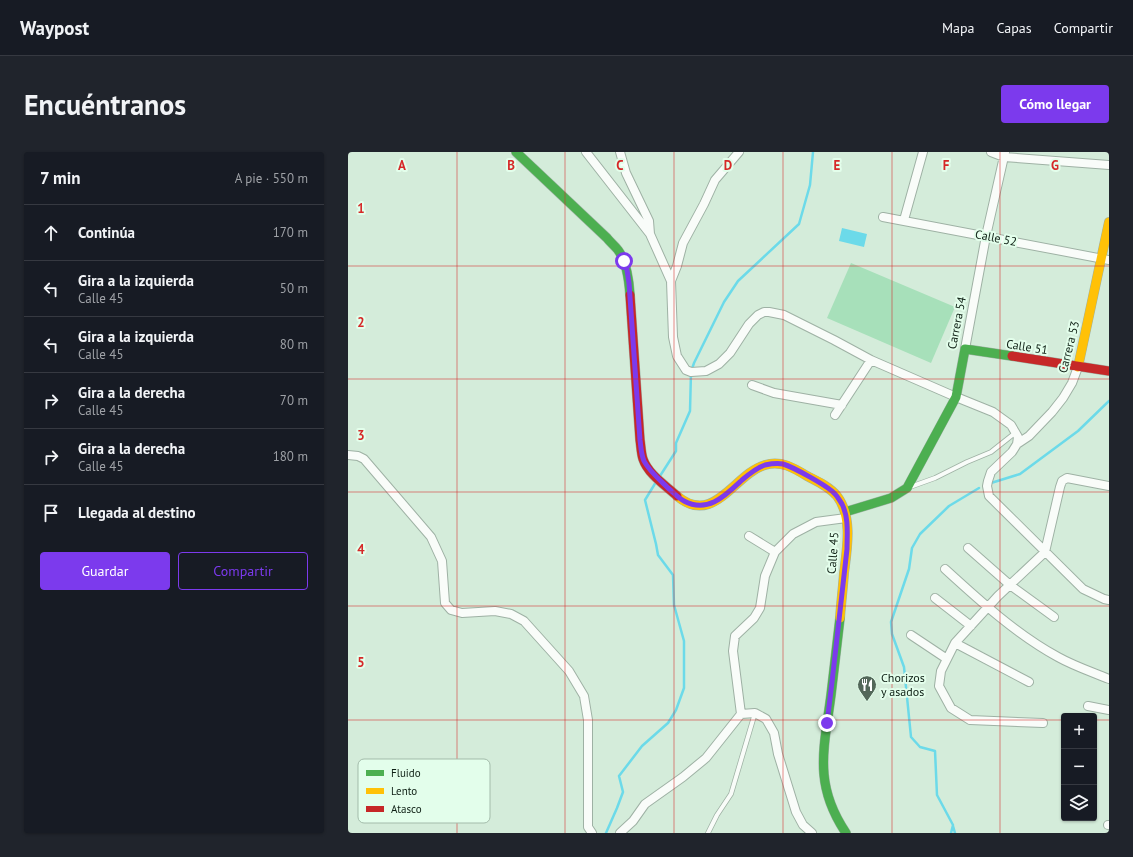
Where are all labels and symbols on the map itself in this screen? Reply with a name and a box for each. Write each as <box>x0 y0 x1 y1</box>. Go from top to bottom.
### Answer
text: A <box>398 157 406 174</box>
text: B <box>507 157 515 174</box>
text: C <box>616 157 624 174</box>
text: D <box>724 157 732 174</box>
text: E <box>834 157 841 174</box>
text: F <box>943 157 950 174</box>
text: G <box>1051 157 1059 174</box>
text: 1 <box>357 200 365 217</box>
street label: Calle 52 <box>974 226 1018 249</box>
route start <box>615 252 633 270</box>
street label: Carrera 54 <box>944 295 969 350</box>
text: 2 <box>357 314 365 331</box>
street label: Carrera 53 <box>1055 319 1082 374</box>
street label: Calle 51 <box>1005 336 1049 357</box>
text: 3 <box>357 427 365 444</box>
street label: Calle 45 <box>824 531 841 574</box>
text: 4 <box>357 541 365 558</box>
text: 5 <box>357 654 365 671</box>
place label: Chorizos y asados <box>881 670 925 699</box>
restaurant icon: Chorizos y asados <box>856 674 878 702</box>
route end <box>818 714 836 732</box>
legend <box>358 759 490 823</box>
text: Fluido <box>391 766 421 780</box>
text: Lento <box>391 784 417 798</box>
text: Atasco <box>391 802 422 816</box>

